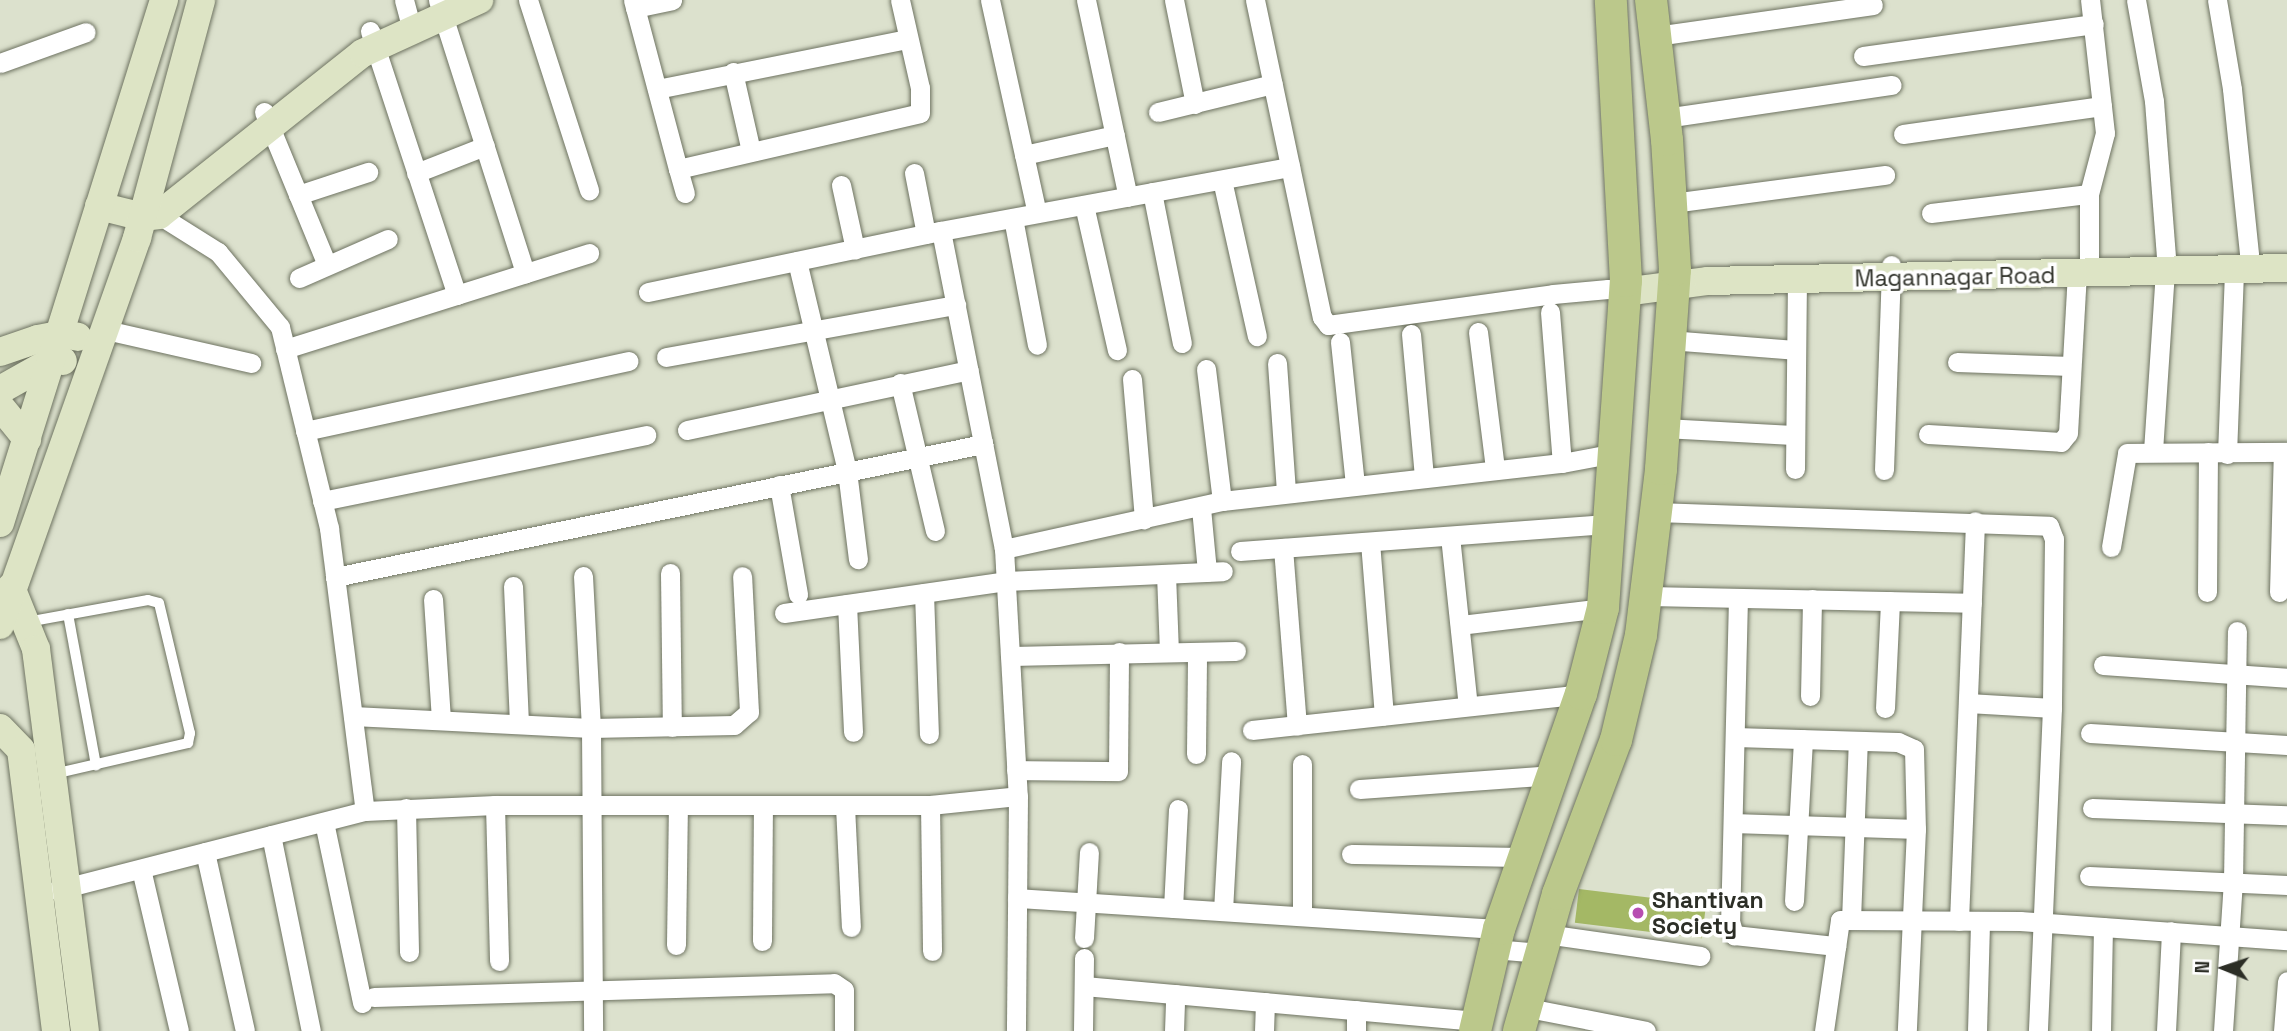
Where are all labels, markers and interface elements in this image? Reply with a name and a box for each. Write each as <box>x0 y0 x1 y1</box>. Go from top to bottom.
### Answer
street label: Magannagar Road <box>1854 261 2056 293</box>
place label: Shantivan Society <box>1652 886 1764 940</box>
marker: Shantivan Society <box>1630 905 1646 921</box>
north arrow <box>2189 933 2259 1003</box>
text: N <box>2190 960 2215 974</box>

